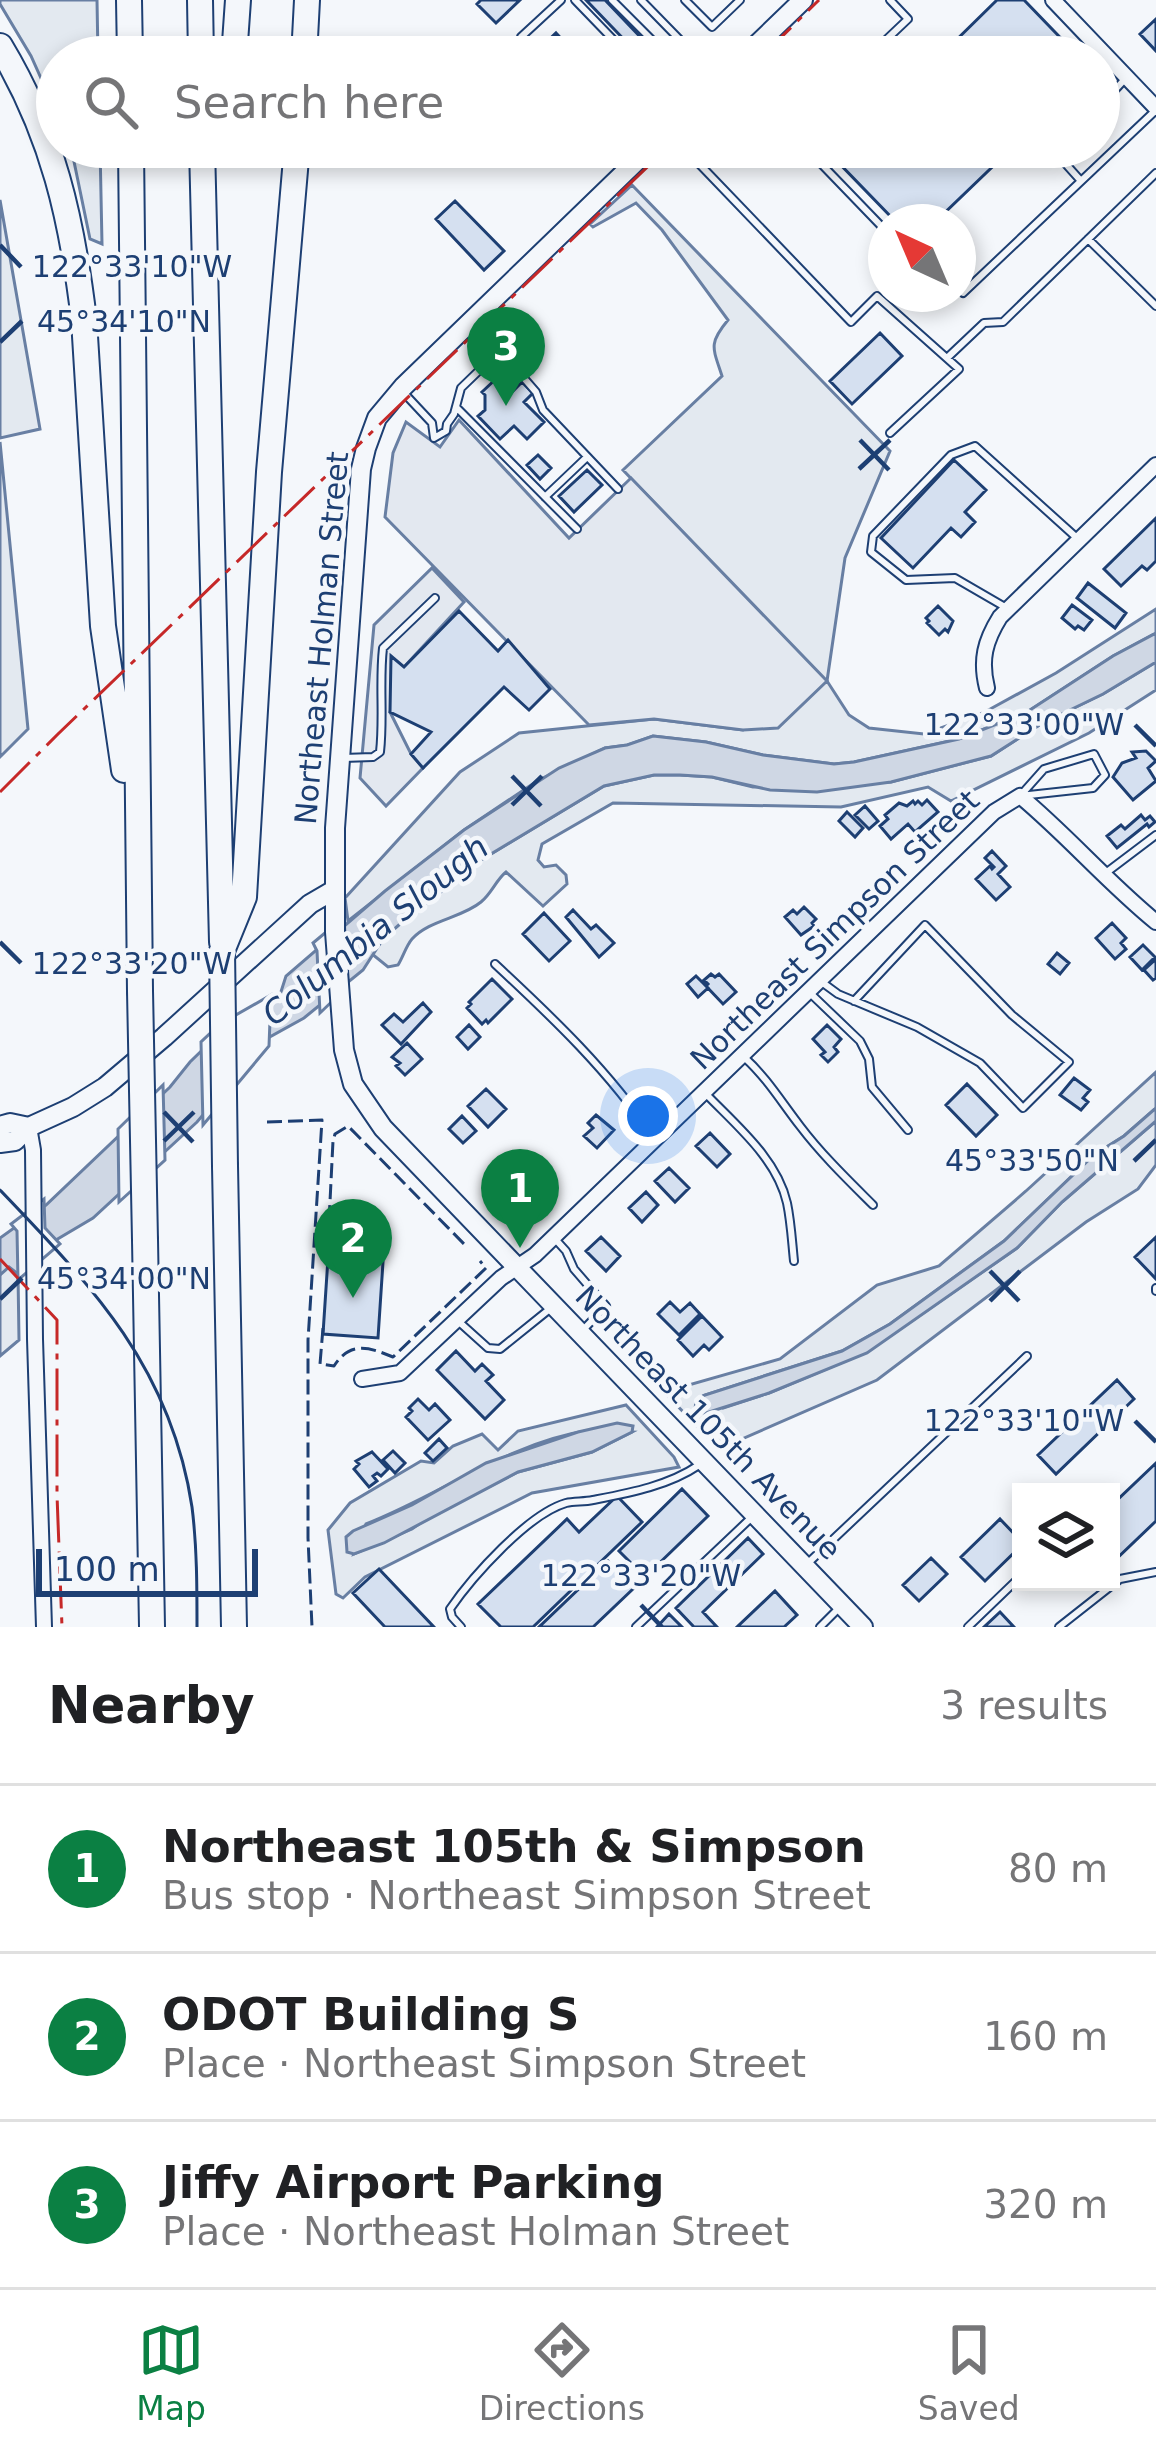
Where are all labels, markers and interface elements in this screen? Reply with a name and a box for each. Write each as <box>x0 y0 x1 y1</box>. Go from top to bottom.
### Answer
search box <box>36 36 1120 168</box>
icon: search <box>78 69 144 135</box>
text: Search here <box>174 76 444 129</box>
north arrow <box>868 204 976 312</box>
text: 122°33'10"W <box>32 249 232 284</box>
text: 45°34'10"N <box>37 304 211 339</box>
pin: 3 <box>467 307 545 406</box>
street label: Northeast Holman Street <box>288 450 355 826</box>
text: 122°33'00"W <box>924 707 1124 742</box>
street label: Northeast Simpson Street <box>683 782 986 1077</box>
water label: Columbia Slough <box>254 827 496 1033</box>
text: 122°33'20"W <box>32 946 232 981</box>
your location <box>618 1086 678 1146</box>
text: 45°33'50"N <box>945 1143 1119 1178</box>
pin: 1 <box>481 1149 559 1248</box>
pin: 2 <box>314 1199 392 1298</box>
text: 45°34'00"N <box>37 1261 211 1296</box>
street label: Northeast 105th Avenue <box>568 1279 848 1567</box>
text: 122°33'10"W <box>924 1403 1124 1438</box>
map controls <box>1012 1483 1120 1591</box>
button: layers <box>1012 1483 1120 1591</box>
scale bar <box>36 1543 258 1596</box>
text: 100 m <box>54 1550 160 1589</box>
text: 122°33'20"W <box>541 1558 741 1593</box>
text: Nearby <box>48 1676 255 1735</box>
text: 3 results <box>940 1683 1108 1728</box>
text: Northeast 105th & Simpson <box>162 1820 866 1873</box>
text: 1 <box>73 1846 101 1891</box>
text: 80 m <box>1008 1846 1108 1891</box>
text: Bus stop · Northeast Simpson Street <box>162 1873 871 1918</box>
text: ODOT Building S <box>162 1988 579 2041</box>
text: 2 <box>73 2014 101 2059</box>
text: 160 m <box>983 2014 1108 2059</box>
text: Place · Northeast Simpson Street <box>162 2041 806 2086</box>
text: Jiffy Airport Parking <box>162 2156 665 2209</box>
text: 3 <box>73 2182 101 2227</box>
text: 320 m <box>983 2182 1108 2227</box>
text: Place · Northeast Holman Street <box>162 2209 789 2254</box>
tab: Map <box>136 2317 206 2428</box>
tab: Directions <box>479 2317 645 2428</box>
tab: Saved <box>918 2317 1020 2428</box>

